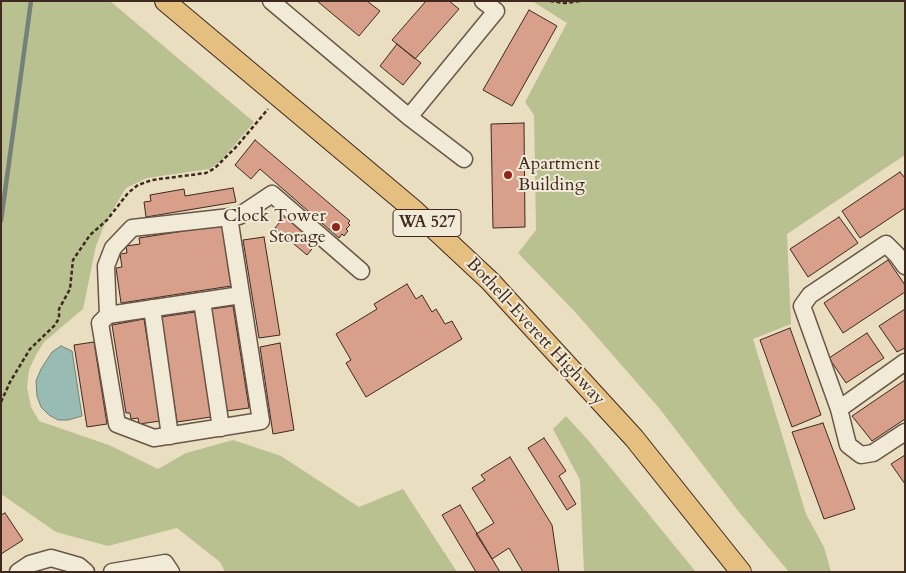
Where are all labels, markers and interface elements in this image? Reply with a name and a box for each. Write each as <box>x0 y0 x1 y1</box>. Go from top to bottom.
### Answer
place label: Apartment Building <box>518 154 600 196</box>
marker: Apartment Building <box>502 169 514 181</box>
place label: Clock Tower Storage <box>223 206 326 248</box>
road number: WA 527 <box>393 210 461 237</box>
marker: Clock Tower Storage <box>330 221 342 233</box>
street label: Bothell-Everett Highway <box>461 254 609 410</box>

